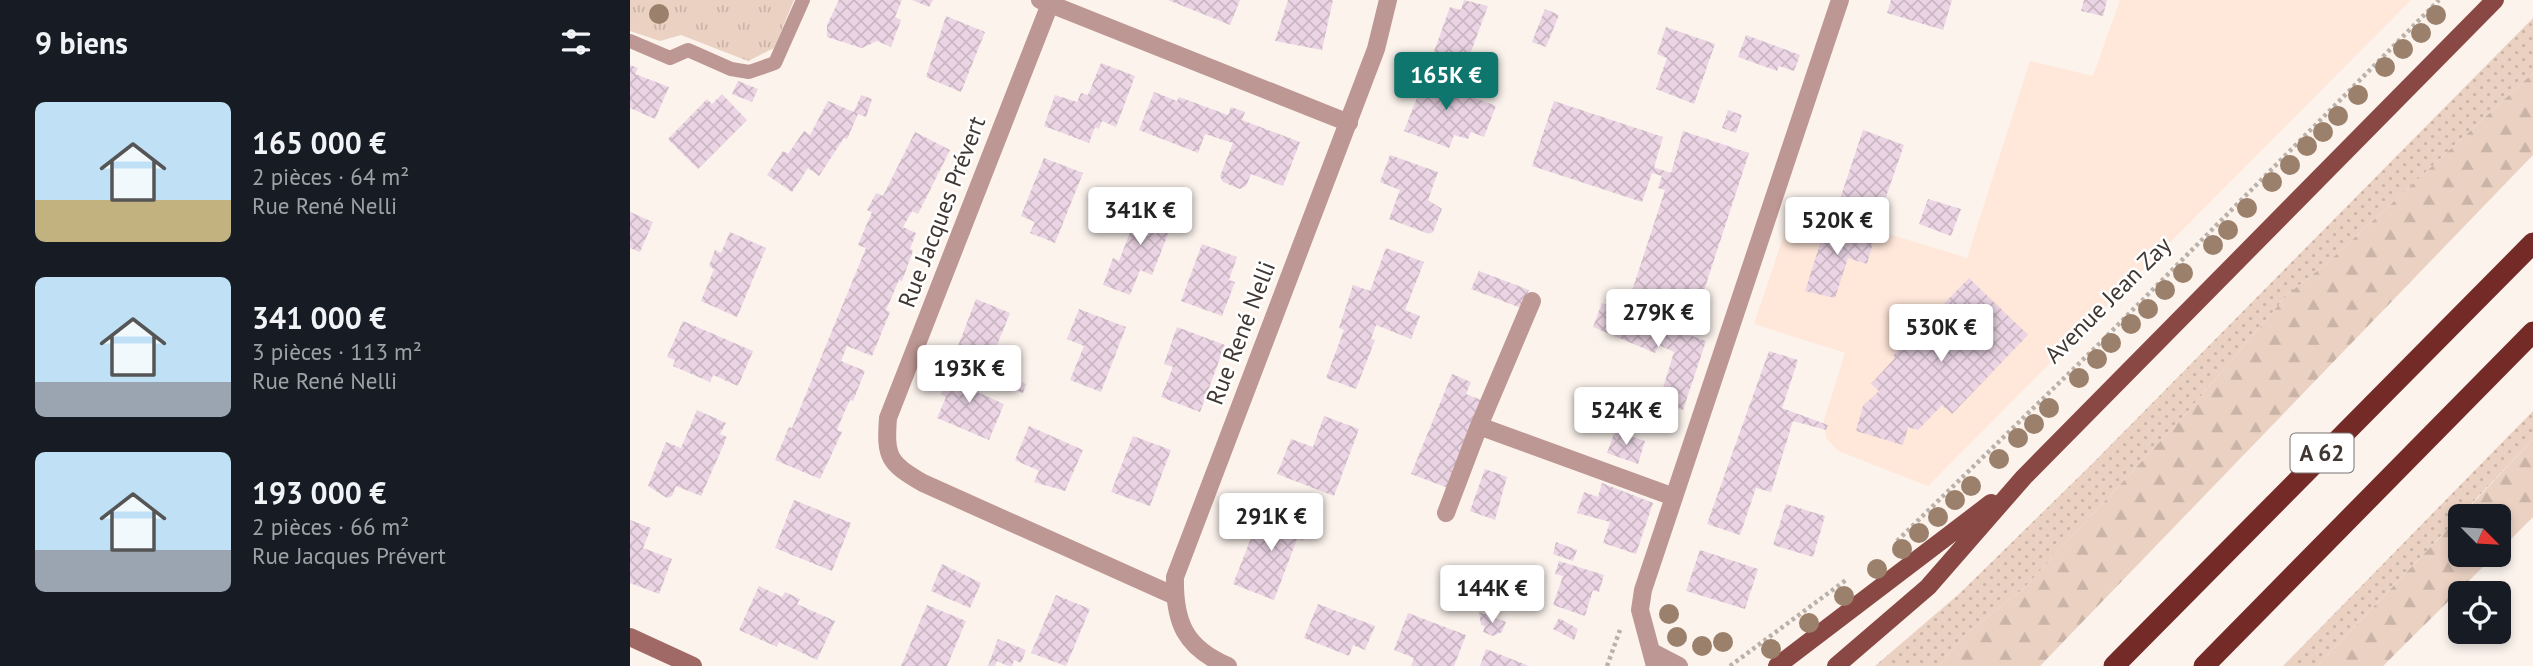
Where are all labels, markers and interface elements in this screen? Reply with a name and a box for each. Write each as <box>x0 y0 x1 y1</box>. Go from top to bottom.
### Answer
text: 9 biens <box>35 23 128 62</box>
icon: filters <box>557 23 595 61</box>
pin: 165K € <box>1389 52 1503 112</box>
text: 165K € <box>1410 60 1482 89</box>
street label: Rue Jacques Prévert <box>891 112 992 312</box>
text: 165 000 € <box>252 123 386 162</box>
icon: home <box>91 130 175 214</box>
text: 2 pièces · 64 m² <box>252 162 409 191</box>
pin: 341K € <box>1083 188 1197 247</box>
text: Rue René Nelli <box>252 191 397 220</box>
text: 341K € <box>1104 195 1176 224</box>
pin: 520K € <box>1780 198 1894 257</box>
text: 520K € <box>1801 205 1873 234</box>
street label: Avenue Jean Zay <box>2038 230 2178 370</box>
street label: Rue René Nelli <box>1199 257 1282 409</box>
pin: 279K € <box>1601 290 1715 349</box>
text: 279K € <box>1622 297 1694 326</box>
text: 341 000 € <box>252 298 386 337</box>
pin: 530K € <box>1884 304 1998 364</box>
icon: home <box>91 305 175 389</box>
text: 530K € <box>1905 312 1977 341</box>
text: 3 pièces · 113 m² <box>252 337 422 366</box>
pin: 193K € <box>912 346 1026 405</box>
text: 193K € <box>933 353 1005 382</box>
text: Rue René Nelli <box>252 366 397 395</box>
pin: 524K € <box>1569 388 1683 447</box>
text: 524K € <box>1590 395 1662 424</box>
road number: A 62 <box>2290 433 2354 472</box>
text: 193 000 € <box>252 473 386 512</box>
icon: home <box>91 480 175 564</box>
pin: 291K € <box>1214 494 1328 553</box>
text: 291K € <box>1235 501 1307 530</box>
north arrow <box>2448 504 2511 567</box>
map controls <box>2448 504 2511 644</box>
text: 2 pièces · 66 m² <box>252 512 409 541</box>
text: Rue Jacques Prévert <box>252 541 446 570</box>
pin: 144K € <box>1435 566 1549 625</box>
text: 144K € <box>1456 573 1528 602</box>
button: locate <box>2448 581 2511 644</box>

